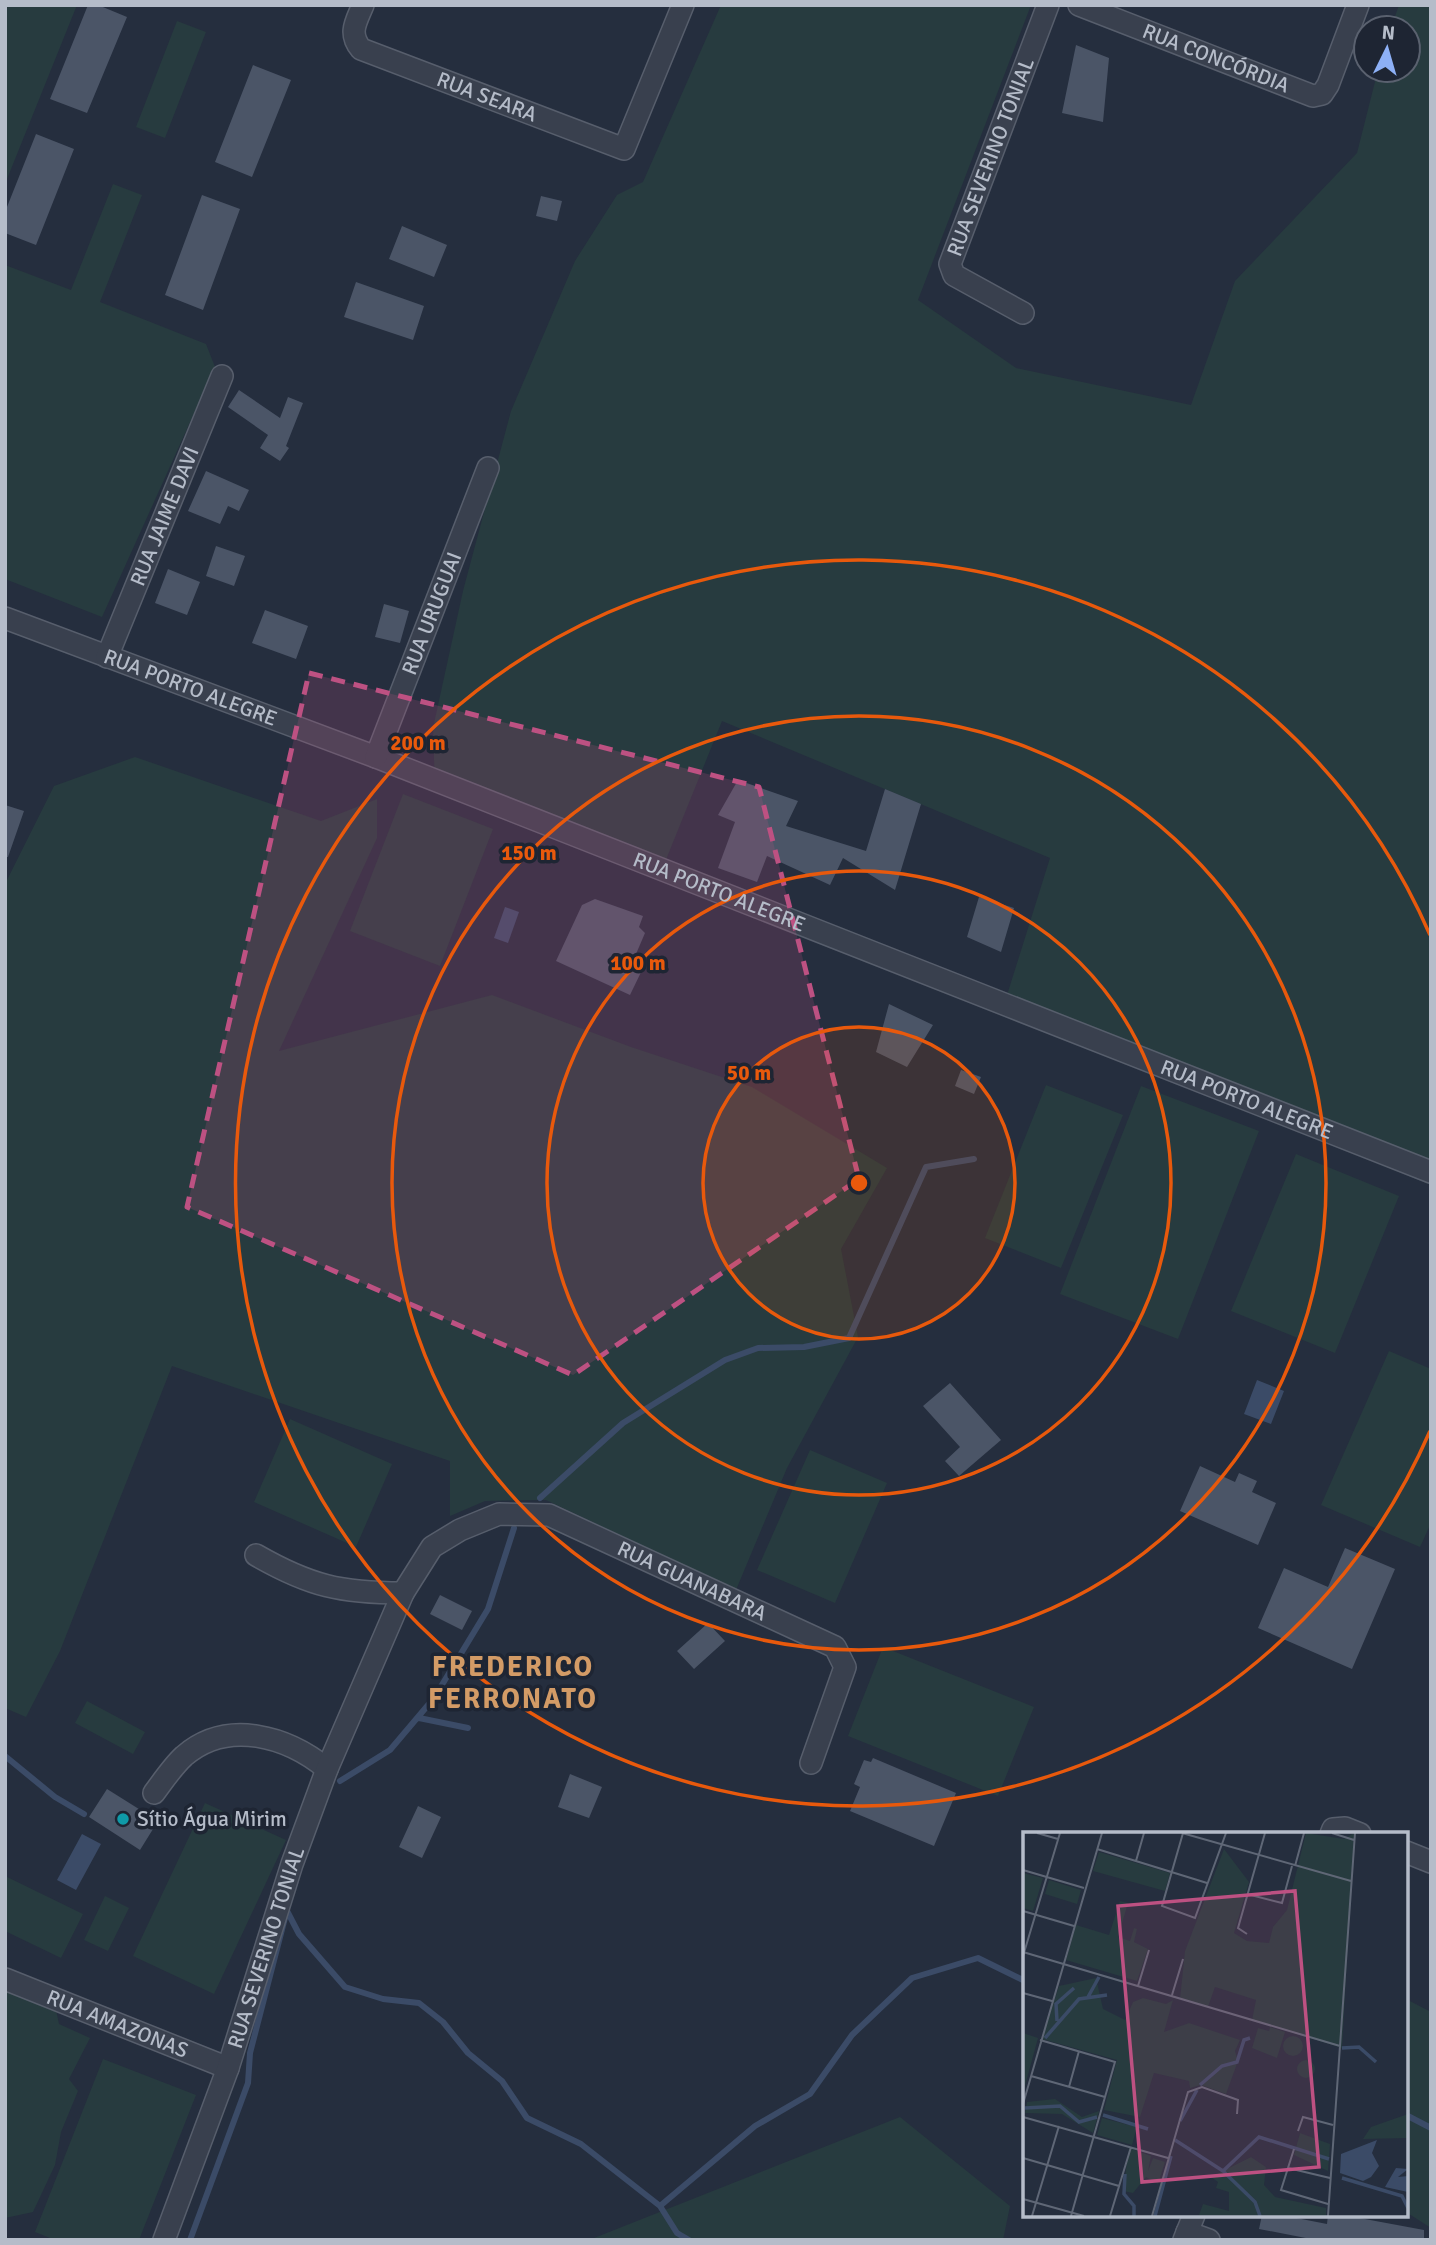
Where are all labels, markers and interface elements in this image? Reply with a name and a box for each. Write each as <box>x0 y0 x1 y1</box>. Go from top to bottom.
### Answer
north arrow <box>1352 14 1422 84</box>
street label: RUA CONCÓRDIA <box>1139 18 1293 99</box>
text: N <box>1381 21 1396 46</box>
street label: RUA SEVERINO TONIAL <box>941 54 1040 260</box>
street label: RUA SEARA <box>433 66 541 128</box>
street label: RUA JAIME DAVI <box>124 443 205 590</box>
street label: RUA URUGUAI <box>396 548 467 679</box>
street label: RUA PORTO ALEGRE <box>100 643 281 732</box>
text: 200 m <box>390 730 446 756</box>
text: 150 m <box>501 840 557 866</box>
street label: RUA PORTO ALEGRE <box>629 846 809 938</box>
text: 100 m <box>610 950 666 976</box>
street label: RUA PORTO ALEGRE <box>1157 1054 1337 1145</box>
text: 50 m <box>727 1060 771 1086</box>
centre of rings <box>847 1171 871 1195</box>
street label: RUA GUANABARA <box>613 1535 771 1627</box>
district label: FREDERICO FERRONATO <box>428 1650 598 1716</box>
place label: Sítio Água Mirim <box>137 1806 287 1832</box>
marker: Sítio Água Mirim <box>115 1811 131 1827</box>
inset map <box>1023 1832 1408 2217</box>
street label: RUA SEVERINO TONIAL <box>222 1843 310 2051</box>
street label: RUA AMAZONAS <box>43 1984 192 2064</box>

